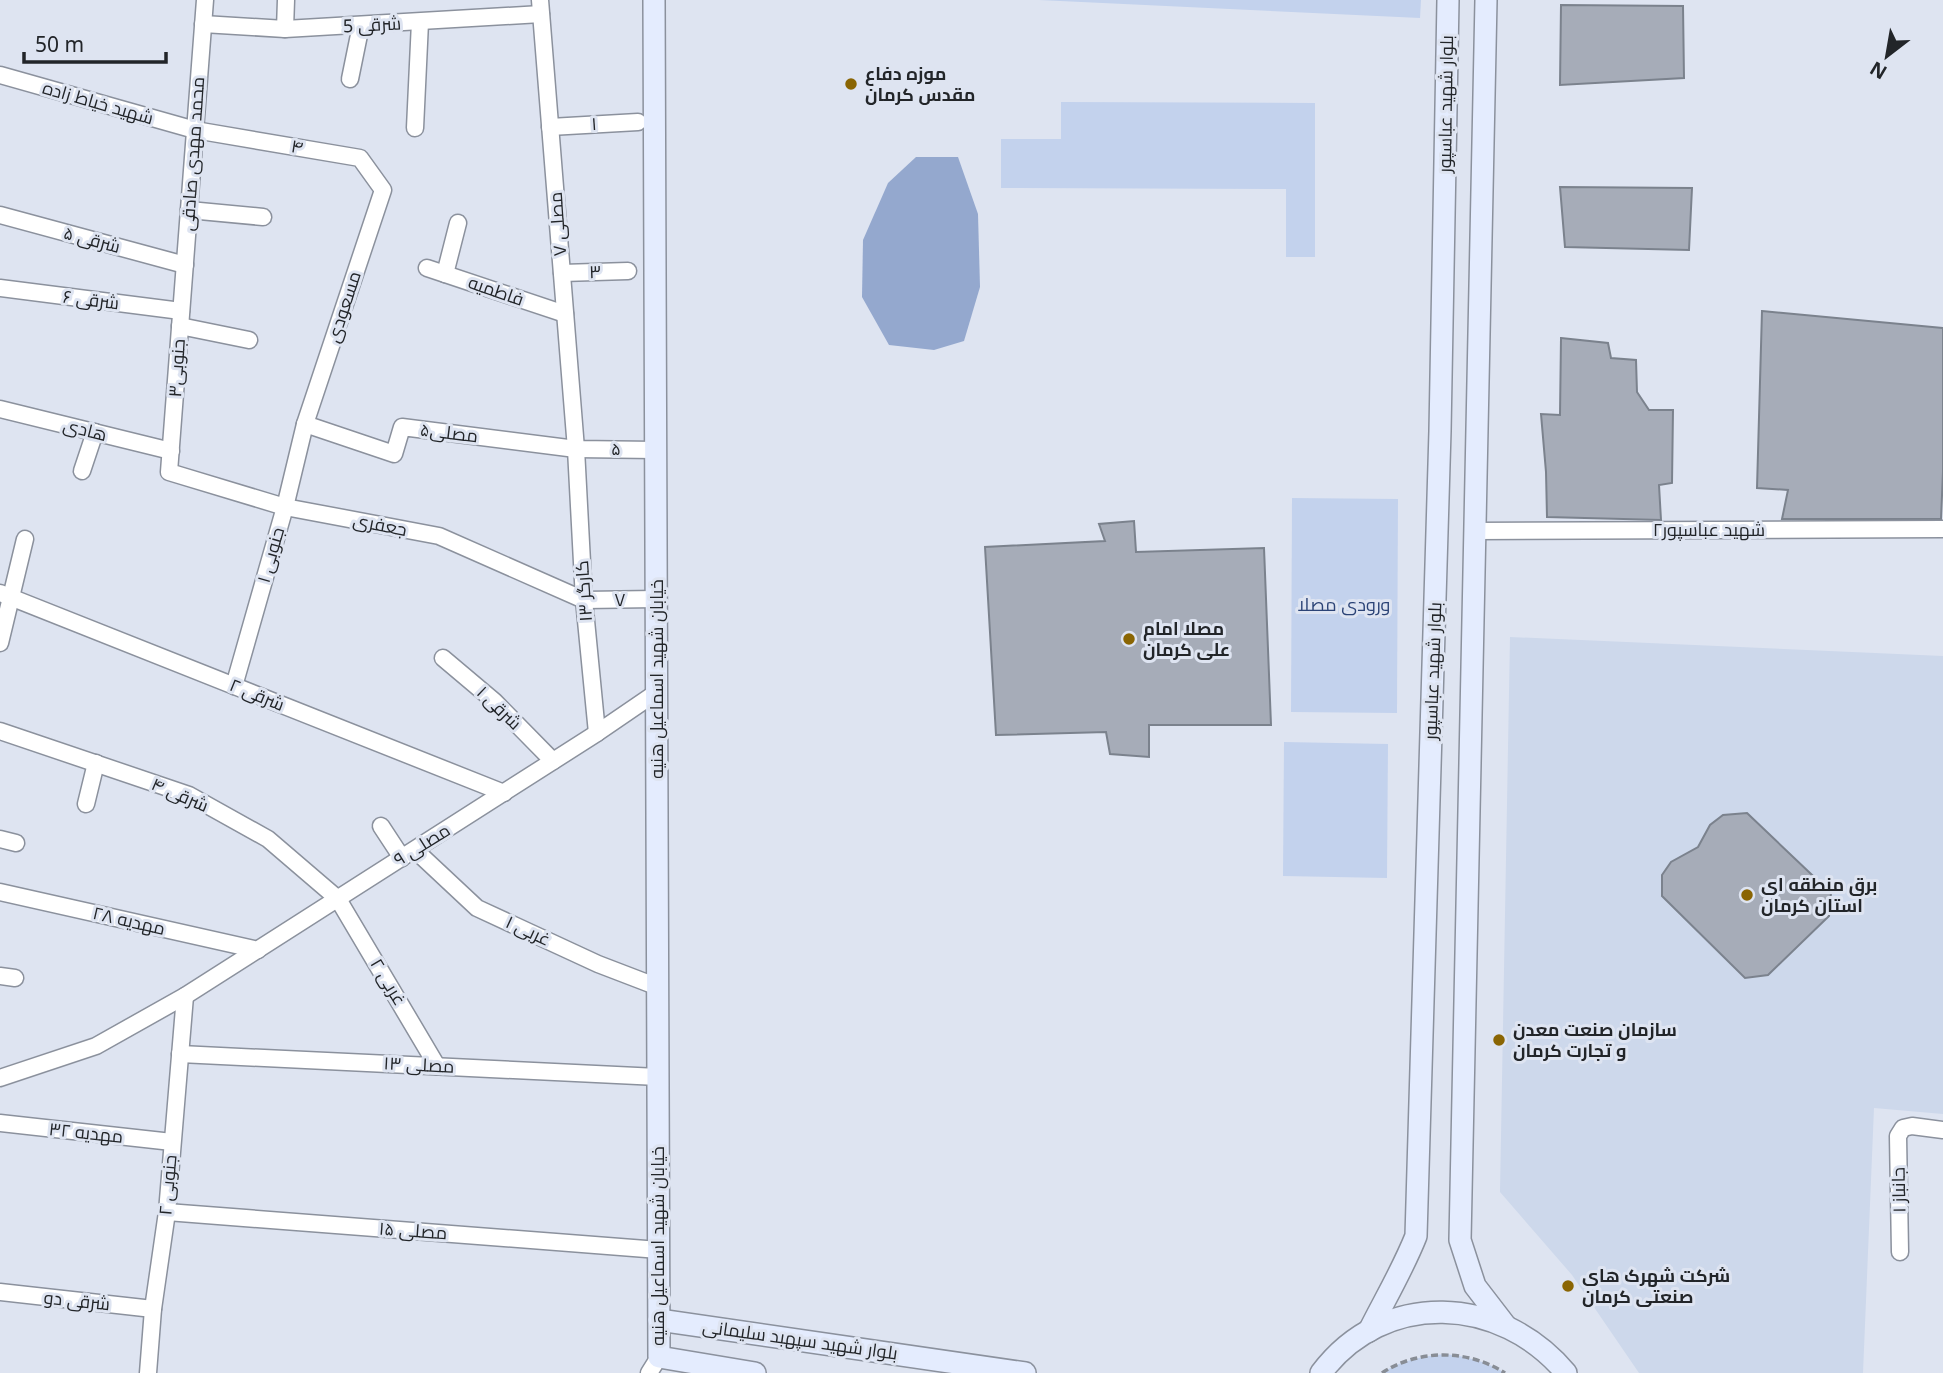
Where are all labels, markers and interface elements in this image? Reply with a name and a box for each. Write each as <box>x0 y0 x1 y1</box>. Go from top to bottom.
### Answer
street label: شرقی 5 <box>342 10 402 38</box>
scale bar <box>24 21 166 65</box>
north arrow <box>1852 21 1922 91</box>
text: 50 m <box>35 30 84 58</box>
street label: بلوار شهید عباسپور <box>1432 35 1458 174</box>
text: N <box>1865 55 1892 86</box>
place label: موزه دفاع مقدس کرمان <box>865 61 976 106</box>
street label: شهید خیاط زاده <box>40 75 156 129</box>
street label: محمد مهدی صادقی <box>175 76 209 232</box>
marker: موزه دفاع مقدس کرمان <box>843 76 859 92</box>
street label: ۱ <box>590 111 598 135</box>
street label: ۴ <box>289 133 305 159</box>
street label: مصلی ۷ <box>543 191 571 257</box>
street label: ۵ شرقی <box>61 220 123 258</box>
street label: ۳ <box>588 259 601 283</box>
street label: مسعودی <box>320 268 366 345</box>
street label: فاطمیه <box>465 269 527 311</box>
street label: ۶ شرقی <box>62 284 121 314</box>
street label: جنوبی۳ <box>162 338 190 398</box>
street label: هادی <box>61 412 110 446</box>
street label: مصلی۵ <box>419 417 479 447</box>
street label: ۵ <box>611 436 621 460</box>
street label: جعفری <box>351 507 409 541</box>
street label: شهید عباسپور۲ <box>1653 517 1765 541</box>
street label: ۱ جنوبی <box>251 524 289 585</box>
street label: کارگر ۱۳ <box>569 560 597 622</box>
street label: خیابان شهید اسماعیل هنیه <box>644 579 668 779</box>
street label: ۷ <box>614 587 626 611</box>
park label: ورودی مصلا <box>1298 592 1390 616</box>
street label: بلوار شهید عباسپور <box>1418 602 1446 741</box>
place label: مصلا امام علی کرمان <box>1143 616 1230 661</box>
marker: مصلا امام علی کرمان <box>1121 631 1137 647</box>
street label: ۲ شرقی <box>226 672 288 716</box>
street label: ۱ شرقی <box>472 680 527 734</box>
street label: ۴ شرقی <box>148 771 213 817</box>
street label: مصلی ۹ <box>389 817 454 871</box>
place label: برق منطقه ای استان کرمان <box>1761 872 1877 917</box>
marker: برق منطقه ای استان کرمان <box>1739 887 1755 903</box>
street label: مهدیه ۲۸ <box>91 900 168 940</box>
street label: ۱ غربی <box>502 909 555 951</box>
street label: ۲ غربی <box>365 953 412 1010</box>
place label: سازمان صنعت معدن و تجارت کرمان <box>1513 1017 1677 1062</box>
marker: سازمان صنعت معدن و تجارت کرمان <box>1491 1032 1507 1048</box>
street label: مصلی ۱۳ <box>383 1050 455 1078</box>
street label: مهدیه ۳۲ <box>48 1116 124 1148</box>
street label: خیابان شهید اسماعیل هنیه <box>645 1146 669 1346</box>
street label: جنوبی ۲ <box>152 1154 182 1216</box>
street label: جانباز ۱ <box>1886 1167 1910 1213</box>
street label: مصلی ۱۵ <box>378 1216 448 1244</box>
place label: شرکت شهرک های صنعتی کرمان <box>1582 1263 1730 1308</box>
marker: شرکت شهرک های صنعتی کرمان <box>1560 1278 1576 1294</box>
street label: شرقی دو <box>43 1285 111 1315</box>
street label: بلوار شهید سپهبد سلیمانی <box>701 1313 899 1365</box>

